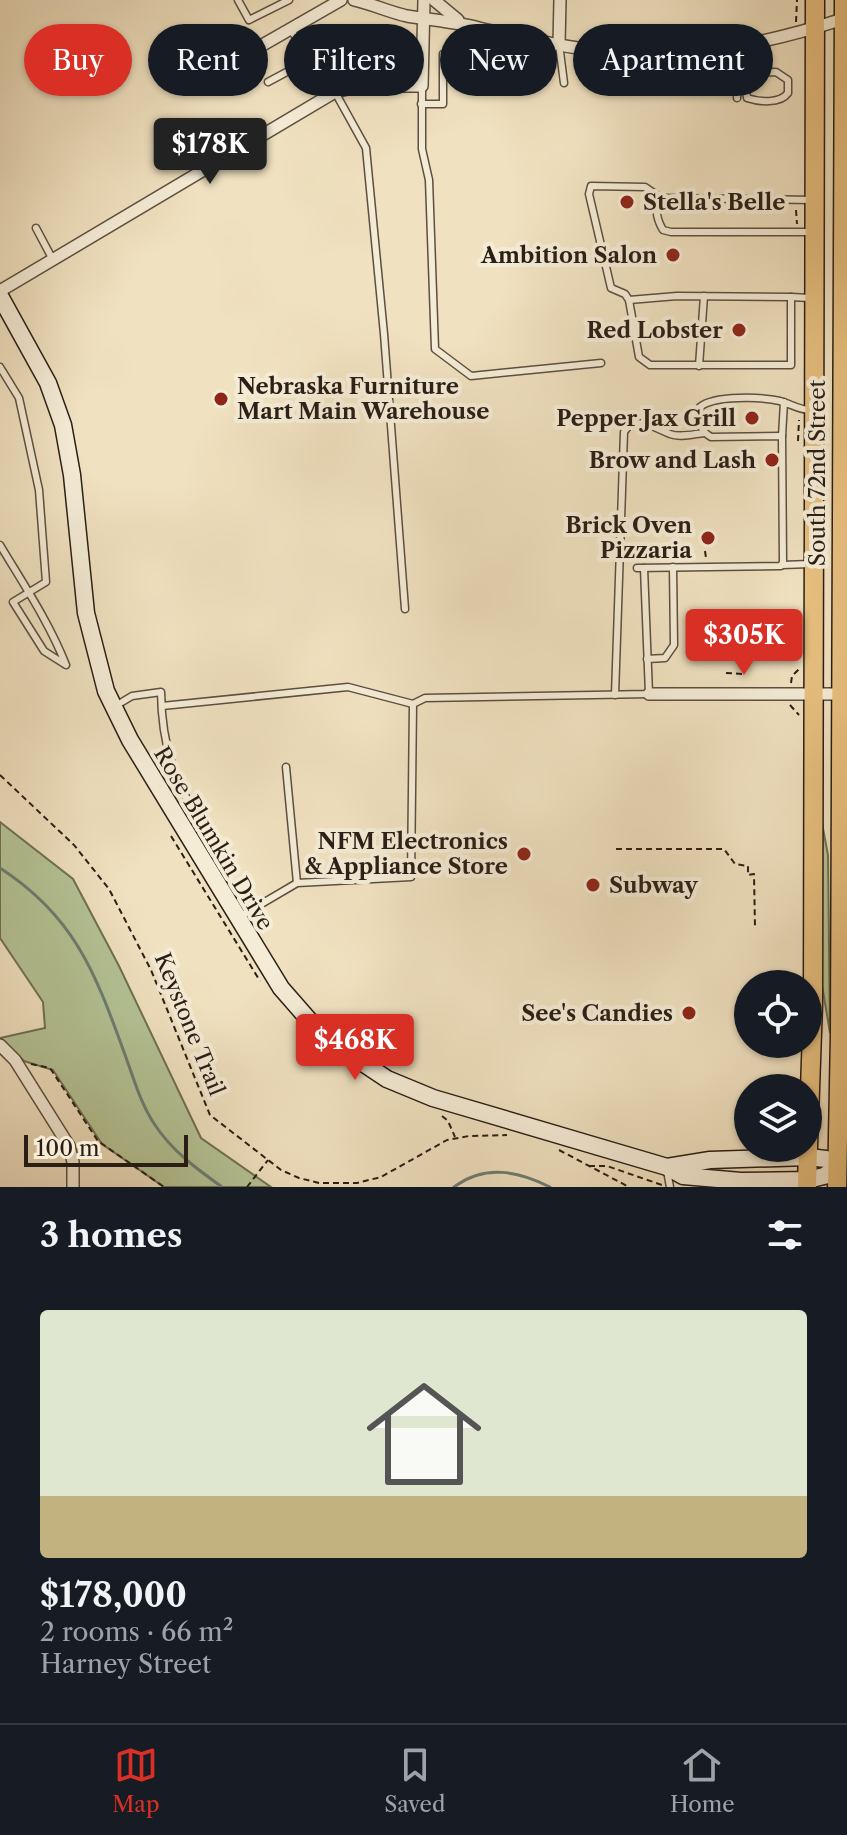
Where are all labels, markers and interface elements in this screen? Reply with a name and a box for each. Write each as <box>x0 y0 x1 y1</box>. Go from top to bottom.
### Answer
chip: Buy <box>24 24 132 96</box>
chip: Rent <box>148 24 268 96</box>
chip: Filters <box>284 24 424 96</box>
chip: New <box>440 24 557 96</box>
chip: Apartment <box>573 24 773 96</box>
pin: $178K <box>154 118 266 186</box>
text: $178K <box>172 128 248 160</box>
place label: Stella's Belle <box>643 189 785 216</box>
marker: Stella's Belle <box>618 193 636 211</box>
place label: Ambition Salon <box>480 242 657 269</box>
marker: Ambition Salon <box>664 246 682 264</box>
place label: Red Lobster <box>587 317 723 344</box>
marker: Red Lobster <box>730 321 748 339</box>
place label: Nebraska Furniture Mart Main Warehouse <box>237 373 489 425</box>
street label: South 72nd Street <box>804 380 831 566</box>
marker: Nebraska Furniture Mart Main Warehouse <box>212 390 230 408</box>
place label: Pepper Jax Grill <box>556 405 736 432</box>
marker: Pepper Jax Grill <box>743 409 761 427</box>
place label: Brow and Lash <box>589 447 756 474</box>
marker: Brow and Lash <box>763 451 781 469</box>
place label: Brick Oven Pizzaria <box>565 512 692 564</box>
marker: Brick Oven Pizzaria <box>699 529 717 547</box>
pin: $305K <box>688 609 800 677</box>
text: $305K <box>704 619 784 651</box>
street label: Rose Blumkin Drive <box>148 742 279 935</box>
place label: NFM Electronics & Appliance Store <box>304 828 508 880</box>
marker: NFM Electronics & Appliance Store <box>515 845 533 863</box>
place label: Subway <box>609 872 698 899</box>
marker: Subway <box>584 876 602 894</box>
street label: Keystone Trail <box>149 949 231 1100</box>
map controls <box>734 970 822 1162</box>
button: locate <box>734 970 822 1058</box>
place label: See's Candies <box>521 1000 673 1027</box>
marker: See's Candies <box>680 1004 698 1022</box>
pin: $468K <box>299 1014 411 1082</box>
text: $468K <box>314 1024 396 1056</box>
button: layers <box>734 1074 822 1162</box>
scale bar <box>24 1131 188 1167</box>
text: 100 m <box>36 1135 99 1162</box>
icon: filters <box>763 1213 807 1257</box>
text: 3 homes <box>40 1214 183 1256</box>
icon: home <box>352 1362 496 1506</box>
text: $178,000 <box>40 1574 187 1616</box>
text: 2 rooms · 66 m² <box>40 1616 233 1648</box>
text: Harney Street <box>40 1648 211 1680</box>
tab: Map <box>112 1743 160 1818</box>
tab: Saved <box>384 1743 445 1818</box>
tab: Home <box>670 1743 735 1818</box>

